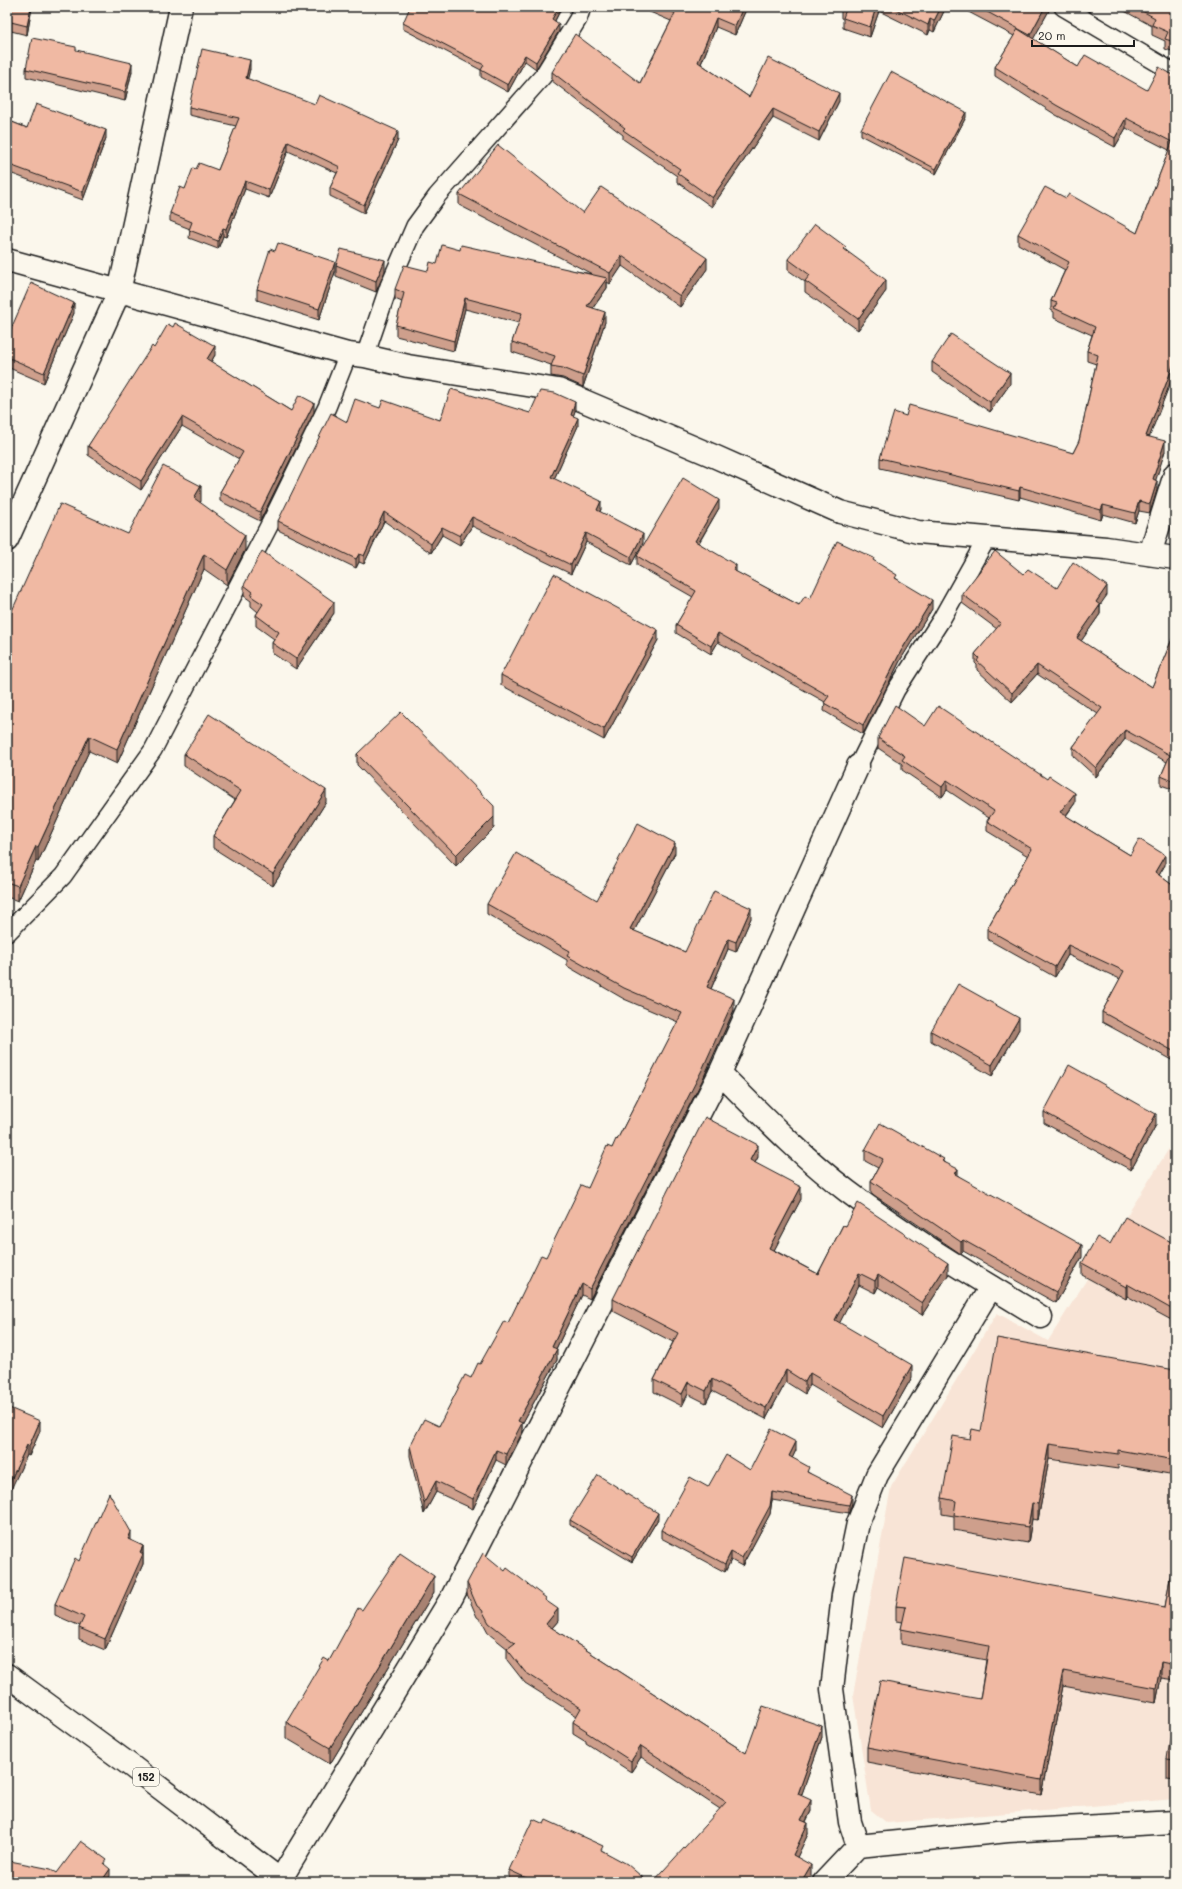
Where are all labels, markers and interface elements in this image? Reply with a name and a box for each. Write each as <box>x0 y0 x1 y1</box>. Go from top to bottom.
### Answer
scale bar <box>1032 22 1134 48</box>
text: 20 m <box>1038 27 1066 43</box>
road number: 152 <box>133 1768 159 1786</box>

